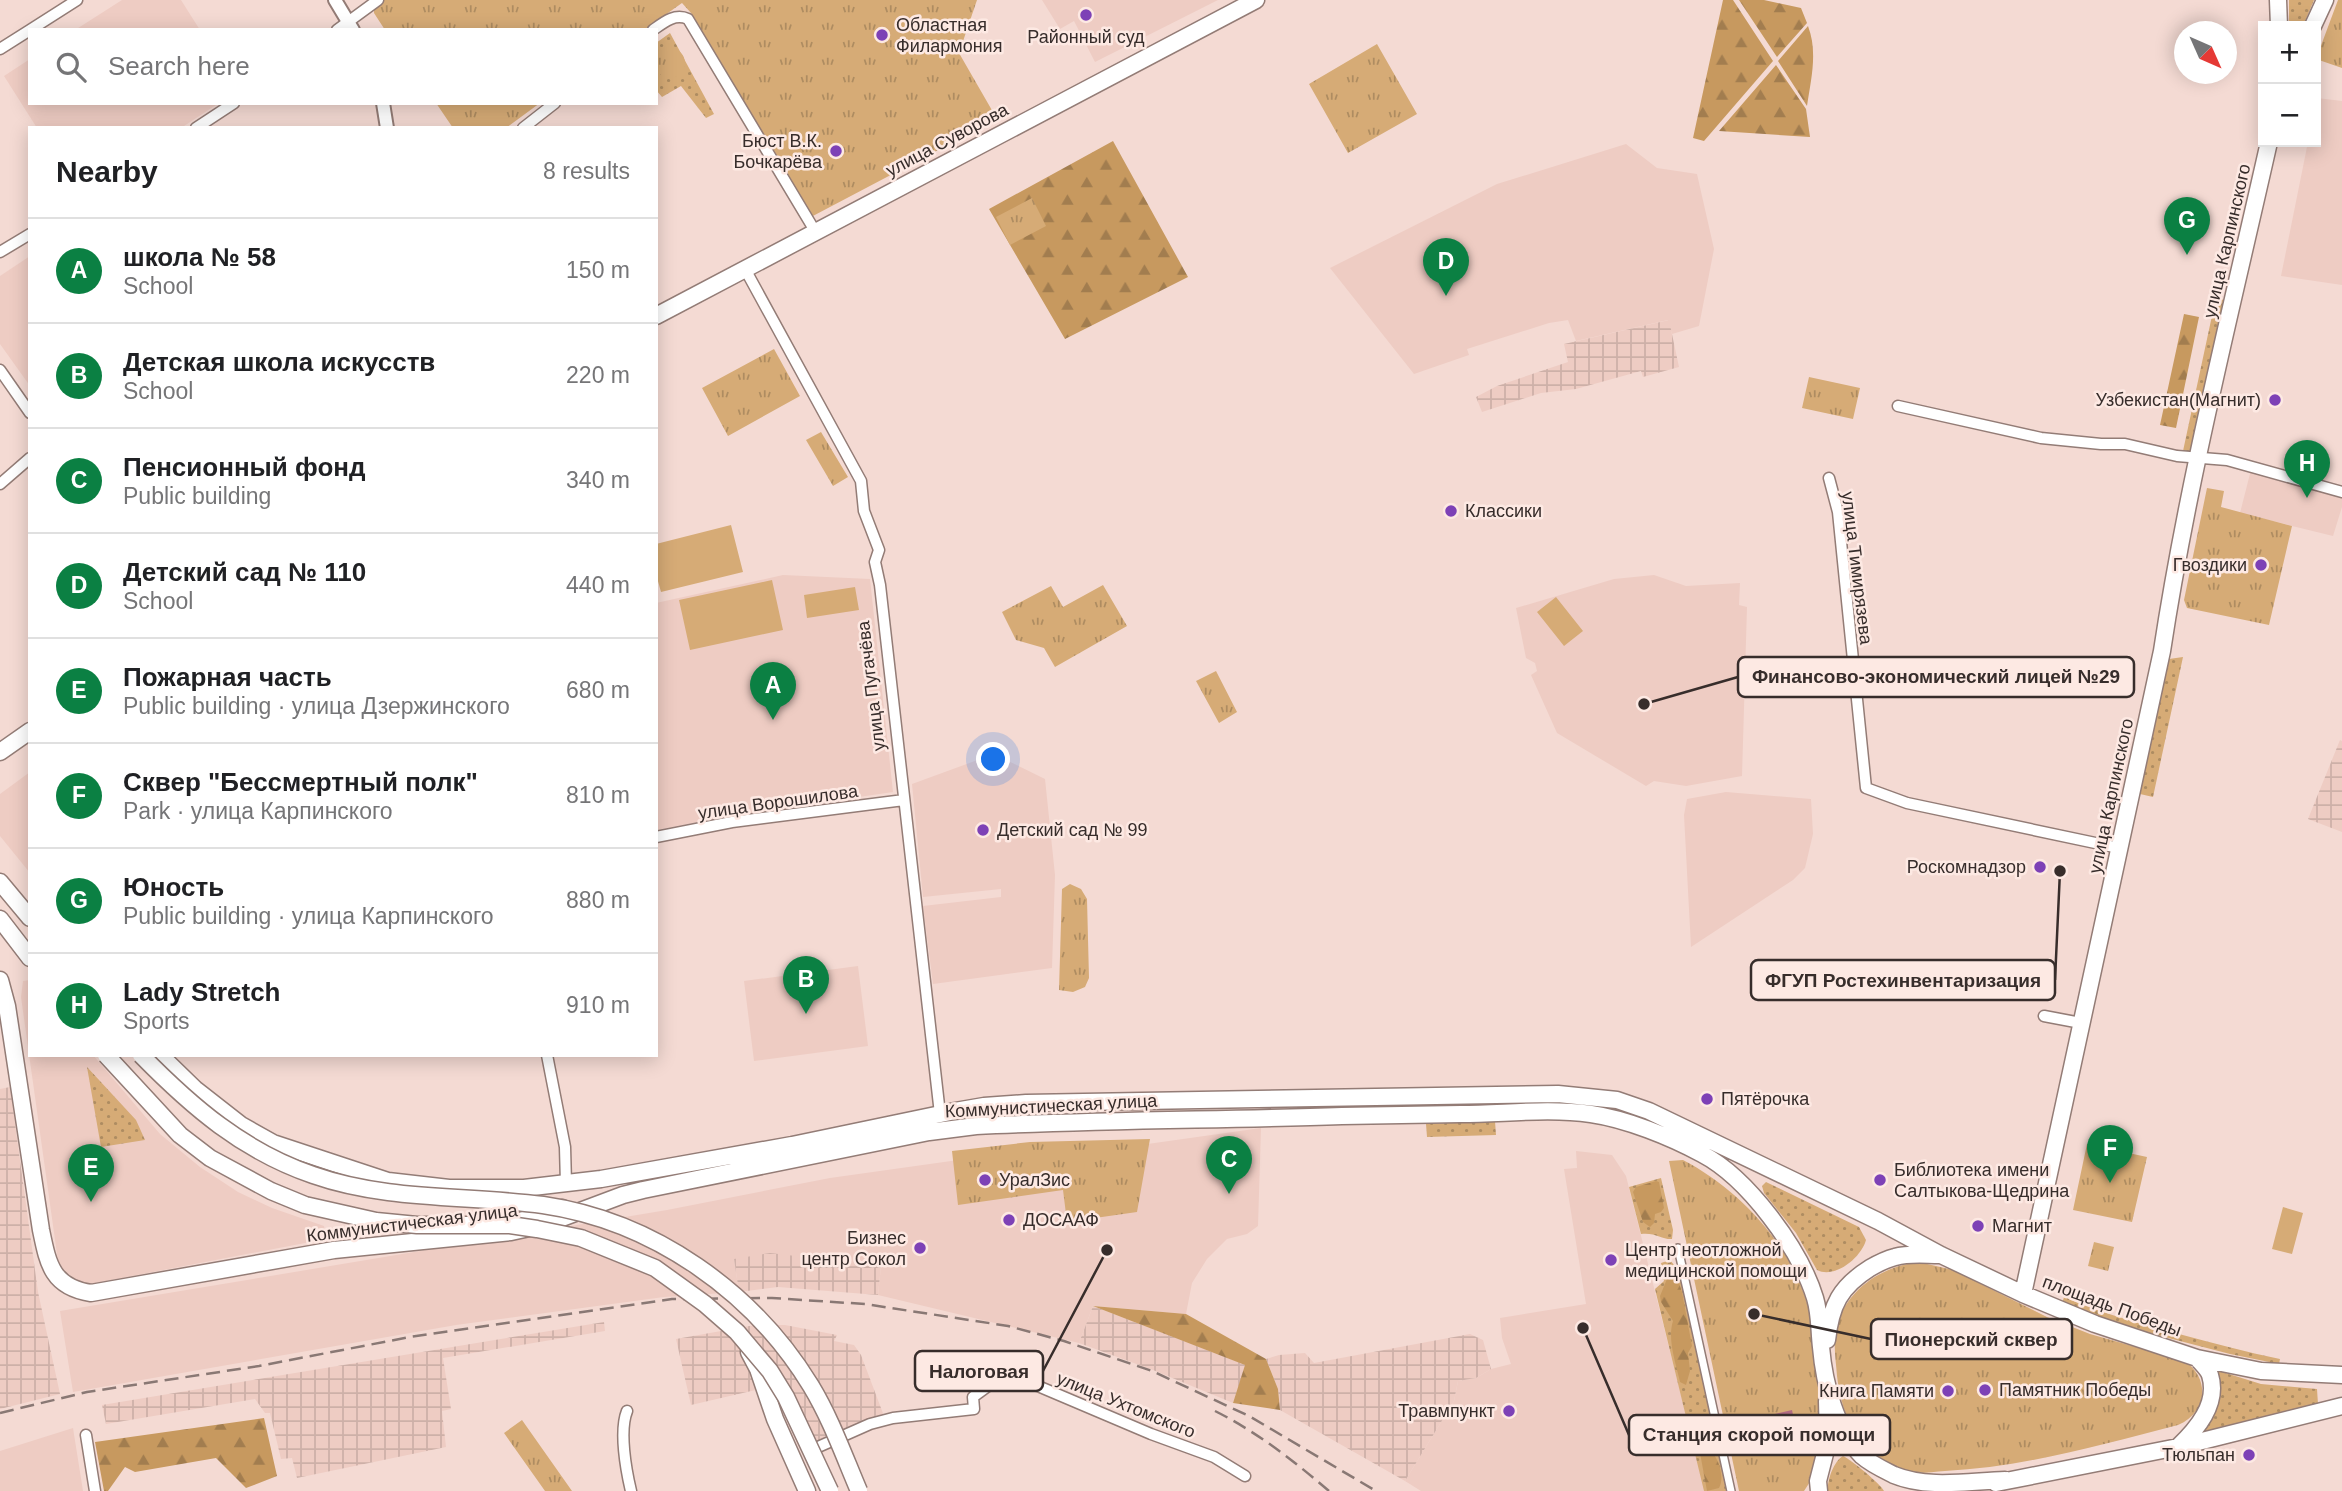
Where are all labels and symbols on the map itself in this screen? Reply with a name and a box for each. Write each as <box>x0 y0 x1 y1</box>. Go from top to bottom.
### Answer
marker: Районный суд <box>1078 7 1094 23</box>
place label: Областная Филармония <box>896 15 1002 56</box>
north arrow <box>2174 21 2237 84</box>
marker: Областная Филармония <box>874 27 890 43</box>
place label: Районный суд <box>1027 27 1145 47</box>
street label: улица Суворова <box>883 99 1012 181</box>
place label: Бюст В.К. Бочкарёва <box>734 131 823 172</box>
marker: Бюст В.К. Бочкарёва <box>828 143 844 159</box>
street label: улица Карпинского <box>2199 162 2255 320</box>
pin: G <box>2164 197 2210 255</box>
pin: D <box>1423 238 1469 296</box>
place label: Узбекистан(Магнит) <box>2095 390 2261 410</box>
marker: Узбекистан(Магнит) <box>2267 392 2283 408</box>
pin: H <box>2284 440 2330 498</box>
street label: улица Тимирязева <box>1838 490 1876 647</box>
place label: Классики <box>1465 501 1542 521</box>
marker: Классики <box>1443 503 1459 519</box>
place label: Гвоздики <box>2173 555 2247 575</box>
marker: Гвоздики <box>2253 557 2269 573</box>
street label: улица Пугачёва <box>853 619 889 752</box>
callout: Финансово-экономический лицей №29 <box>1738 657 2134 697</box>
pin: A <box>750 662 796 720</box>
text: Финансово-экономический лицей №29 <box>1752 666 2120 687</box>
street label: улица Карпинского <box>2085 717 2137 875</box>
your location <box>976 742 1010 776</box>
street label: улица Ворошилова <box>697 781 860 823</box>
place label: Детский сад № 99 <box>997 820 1147 840</box>
marker: Детский сад № 99 <box>975 822 991 838</box>
place label: Роскомнадзор <box>1907 857 2026 877</box>
marker: Роскомнадзор <box>2032 859 2048 875</box>
pin: B <box>783 956 829 1014</box>
callout: ФГУП Ростехинвентаризация <box>1751 960 2055 1000</box>
text: ФГУП Ростехинвентаризация <box>1765 970 2041 991</box>
place label: Пятёрочка <box>1721 1089 1810 1109</box>
street label: Коммунистическая улица <box>944 1090 1159 1122</box>
marker: Пятёрочка <box>1699 1091 1715 1107</box>
pin: F <box>2087 1125 2133 1183</box>
pin: C <box>1206 1136 1252 1194</box>
pin: E <box>68 1144 114 1202</box>
place label: Библиотека имени Салтыкова-Щедрина <box>1894 1160 2070 1201</box>
place label: УралЗис <box>999 1170 1070 1190</box>
marker: УралЗис <box>977 1172 993 1188</box>
marker: Библиотека имени Салтыкова-Щедрина <box>1872 1172 1888 1188</box>
street label: Коммунистическая улица <box>305 1200 520 1246</box>
place label: ДОСААФ <box>1023 1210 1099 1230</box>
marker: ДОСААФ <box>1001 1212 1017 1228</box>
place label: Магнит <box>1992 1216 2052 1236</box>
marker: Магнит <box>1970 1218 1986 1234</box>
place label: Бизнес центр Сокол <box>801 1228 906 1269</box>
marker: Бизнес центр Сокол <box>912 1240 928 1256</box>
place label: Центр неотложной медицинской помощи <box>1625 1240 1807 1281</box>
marker: Центр неотложной медицинской помощи <box>1603 1252 1619 1268</box>
street label: площадь Победы <box>2040 1272 2184 1340</box>
callout: Пионерский сквер <box>1871 1319 2072 1359</box>
text: Пионерский сквер <box>1885 1329 2058 1350</box>
callout: Налоговая <box>915 1351 1043 1391</box>
text: Налоговая <box>929 1361 1029 1382</box>
street label: улица Ухтомского <box>1054 1368 1198 1442</box>
place label: Памятник Победы <box>1999 1380 2151 1400</box>
place label: Книга Памяти <box>1819 1381 1934 1401</box>
marker: Памятник Победы <box>1977 1382 1993 1398</box>
marker: Книга Памяти <box>1940 1383 1956 1399</box>
place label: Травмпункт <box>1398 1401 1495 1421</box>
marker: Травмпункт <box>1501 1403 1517 1419</box>
callout: Станция скорой помощи <box>1629 1415 1890 1455</box>
text: Станция скорой помощи <box>1643 1424 1875 1445</box>
place label: Тюльпан <box>2162 1445 2235 1465</box>
marker: Тюльпан <box>2241 1447 2257 1463</box>

